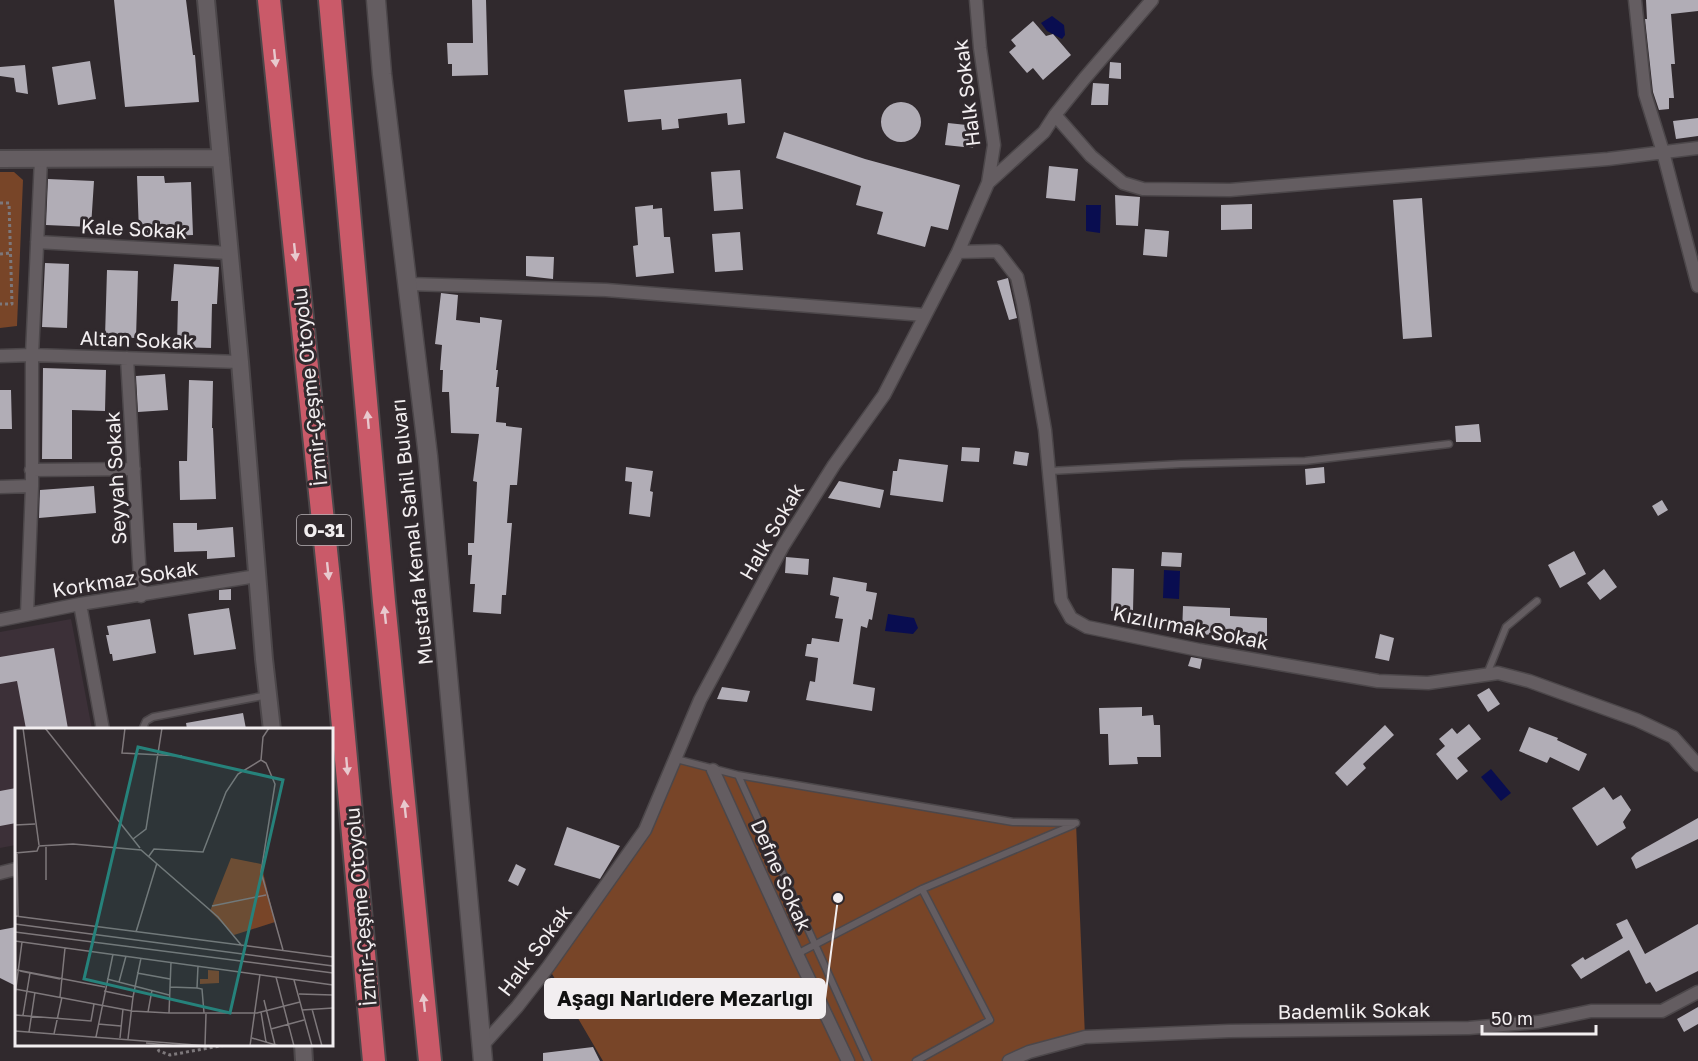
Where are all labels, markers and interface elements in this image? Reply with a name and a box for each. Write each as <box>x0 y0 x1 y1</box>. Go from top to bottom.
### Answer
street label: Halk Sokak <box>948 38 984 148</box>
one-way arrow <box>270 49 280 68</box>
street label: Kale Sokak <box>80 213 188 243</box>
one-way arrow <box>290 243 300 262</box>
street label: İzmir-Çeşme Otoyolu <box>287 287 331 487</box>
street label: Altan Sokak <box>80 325 194 353</box>
street label: Mustafa Kemal Sahil Bulvarı <box>385 398 437 666</box>
street label: Seyyah Sokak <box>100 411 130 545</box>
one-way arrow <box>363 411 373 430</box>
street label: Halk Sokak <box>734 478 808 584</box>
road number: O-31 <box>297 515 351 545</box>
street label: Korkmaz Sokak <box>50 555 200 601</box>
one-way arrow <box>323 562 333 581</box>
street label: Kızılırmak Sokak <box>1111 600 1271 654</box>
one-way arrow <box>380 605 390 624</box>
inset map <box>15 728 333 1046</box>
one-way arrow <box>342 756 352 775</box>
one-way arrow <box>400 799 410 818</box>
street label: İzmir-Çeşme Otoyolu <box>339 807 381 1007</box>
street label: Defne Sokak <box>747 815 817 935</box>
street label: Halk Sokak <box>492 900 576 1000</box>
callout: Aşağı Narlıdere Mezarlığı <box>545 979 825 1018</box>
text: Aşağı Narlıdere Mezarlığı <box>557 985 813 1011</box>
one-way arrow <box>419 993 429 1012</box>
street label: Bademlik Sokak <box>1277 997 1431 1023</box>
scale bar <box>1482 998 1596 1036</box>
text: 50 m <box>1491 1007 1533 1029</box>

